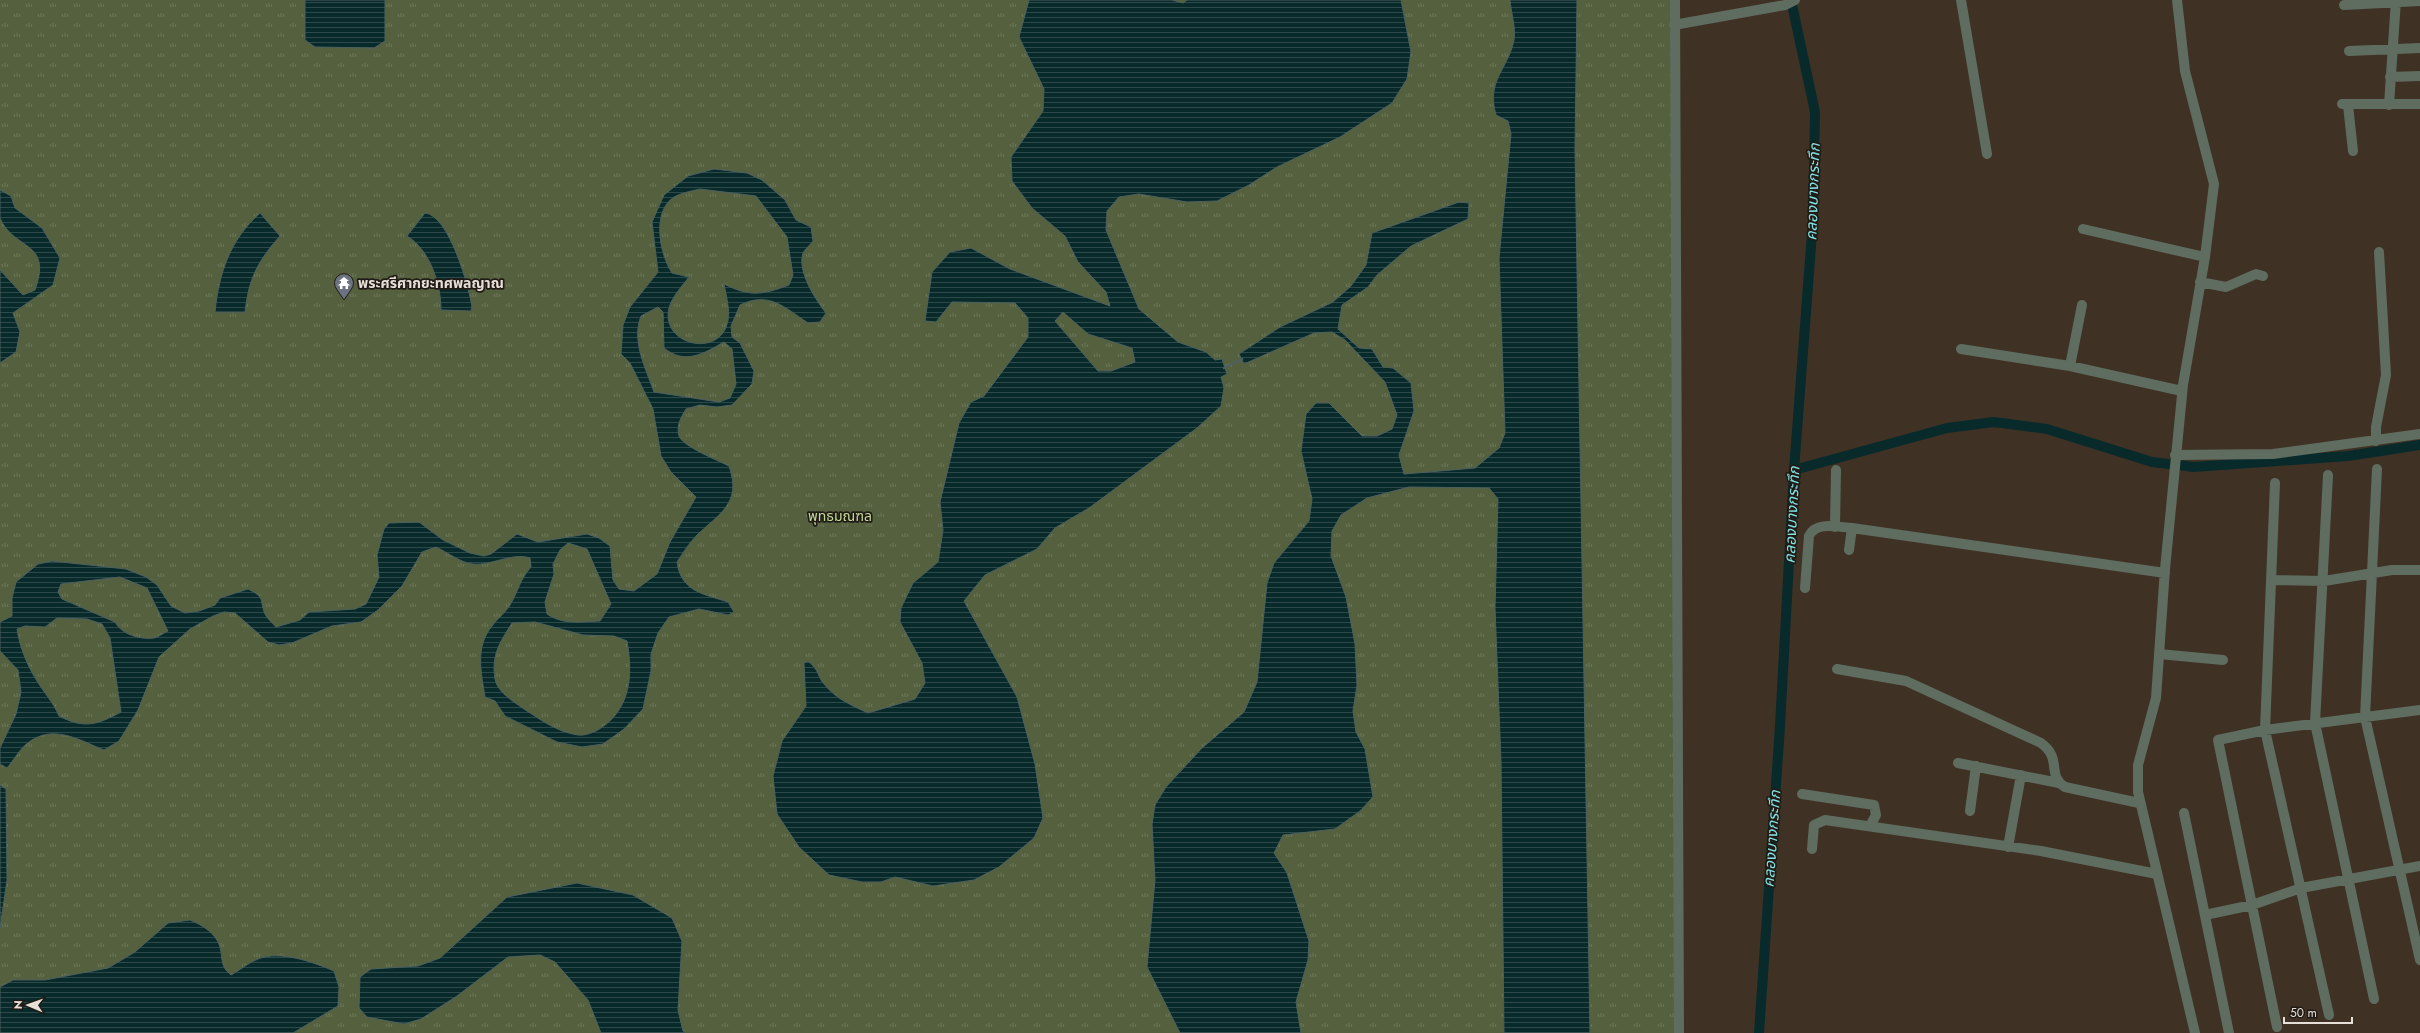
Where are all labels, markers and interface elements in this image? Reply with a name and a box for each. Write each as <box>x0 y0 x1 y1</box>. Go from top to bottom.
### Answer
water label: คลองบางกระทึก <box>1800 142 1826 241</box>
temple icon: พระศรีศากยะทศพลญาณ <box>333 272 355 300</box>
place label: พระศรีศากยะทศพลญาณ <box>358 273 504 293</box>
water label: คลองบางกระทึก <box>1778 465 1806 564</box>
park label: พุทธมณฑล <box>808 506 872 526</box>
water label: คลองบางกระทึก <box>1758 789 1786 888</box>
north arrow <box>8 985 48 1025</box>
scale bar <box>2284 999 2352 1025</box>
text: N <box>10 1000 26 1009</box>
text: 50 m <box>2290 1004 2317 1022</box>

